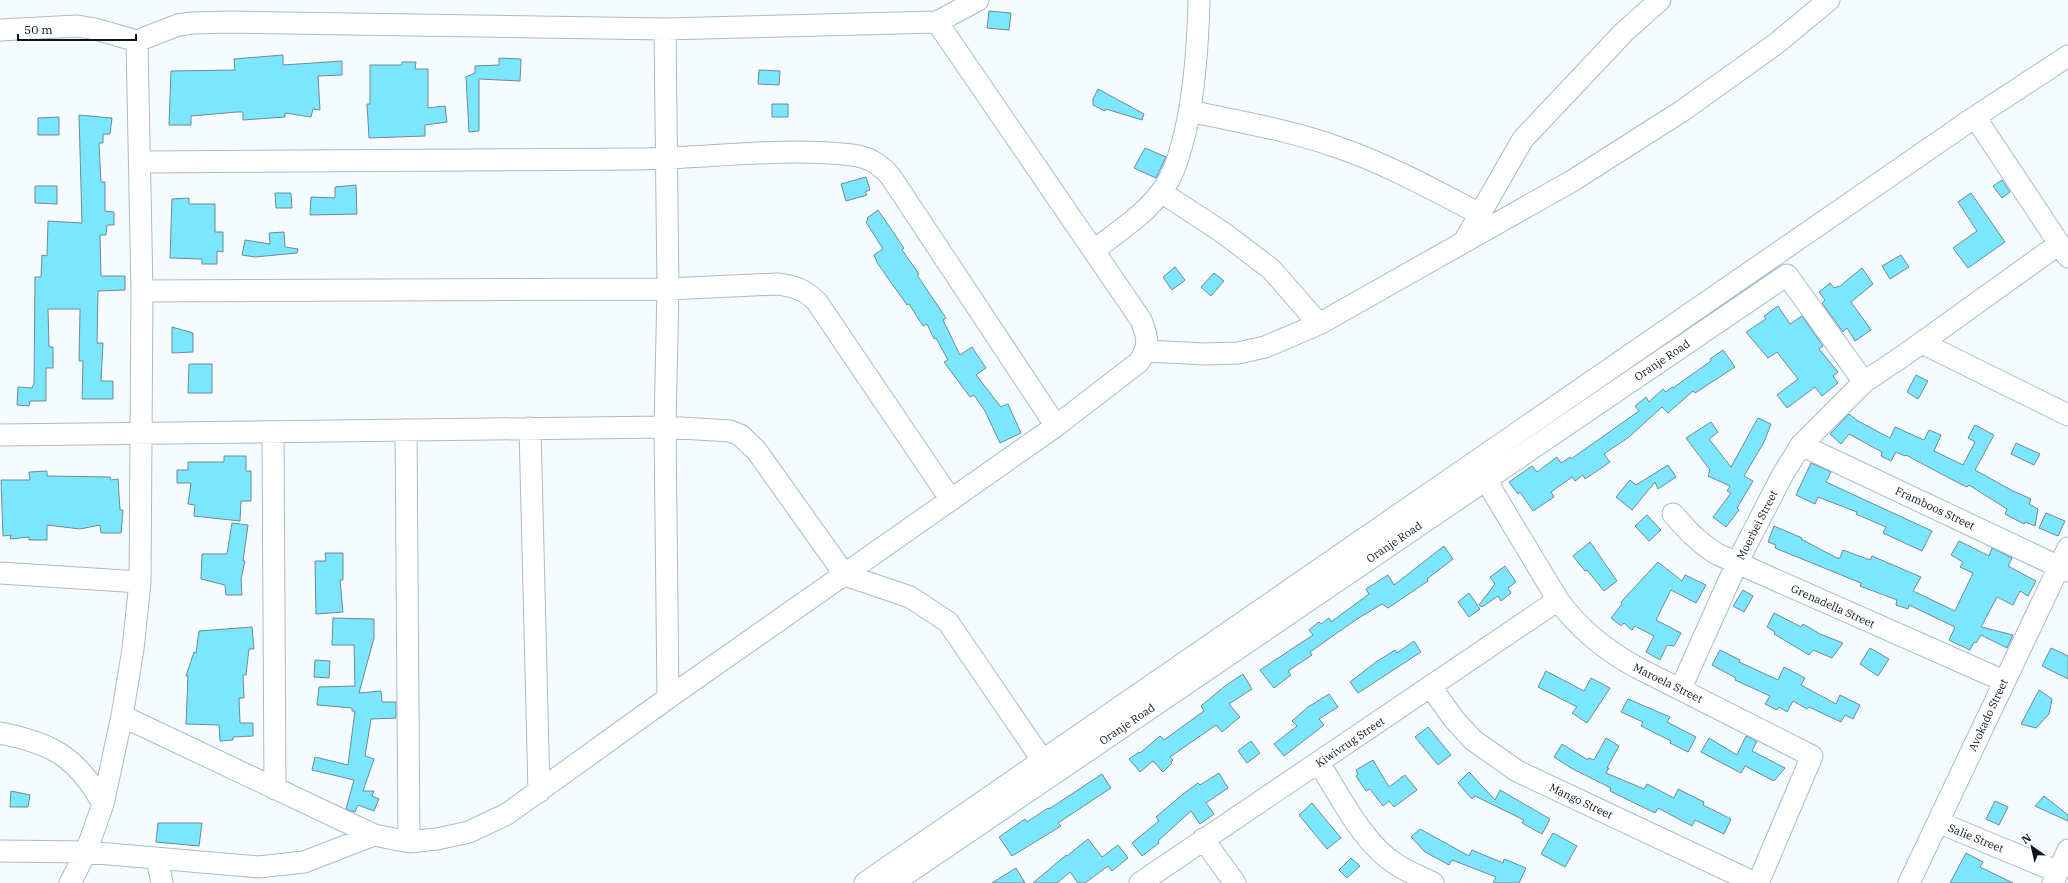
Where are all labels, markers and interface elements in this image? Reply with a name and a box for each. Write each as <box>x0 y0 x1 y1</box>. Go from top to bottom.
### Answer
scale bar <box>18 16 136 42</box>
text: 50 m <box>24 22 53 37</box>
street label: Oranje Road <box>1632 336 1693 384</box>
street label: Framboos Street <box>1893 483 1977 533</box>
street label: Moerbei Street <box>1733 488 1781 562</box>
street label: Oranje Road <box>1364 518 1425 566</box>
street label: Grenadella Street <box>1789 581 1877 631</box>
street label: Maroela Street <box>1631 660 1705 706</box>
street label: Avokado Street <box>1965 677 2011 753</box>
street label: Oranje Road <box>1097 700 1158 748</box>
street label: Kiwivrug Street <box>1313 714 1387 770</box>
street label: Mango Street <box>1547 780 1615 822</box>
street label: Salie Street <box>1946 821 2006 856</box>
north arrow <box>2012 827 2052 867</box>
text: N <box>2019 830 2034 847</box>

